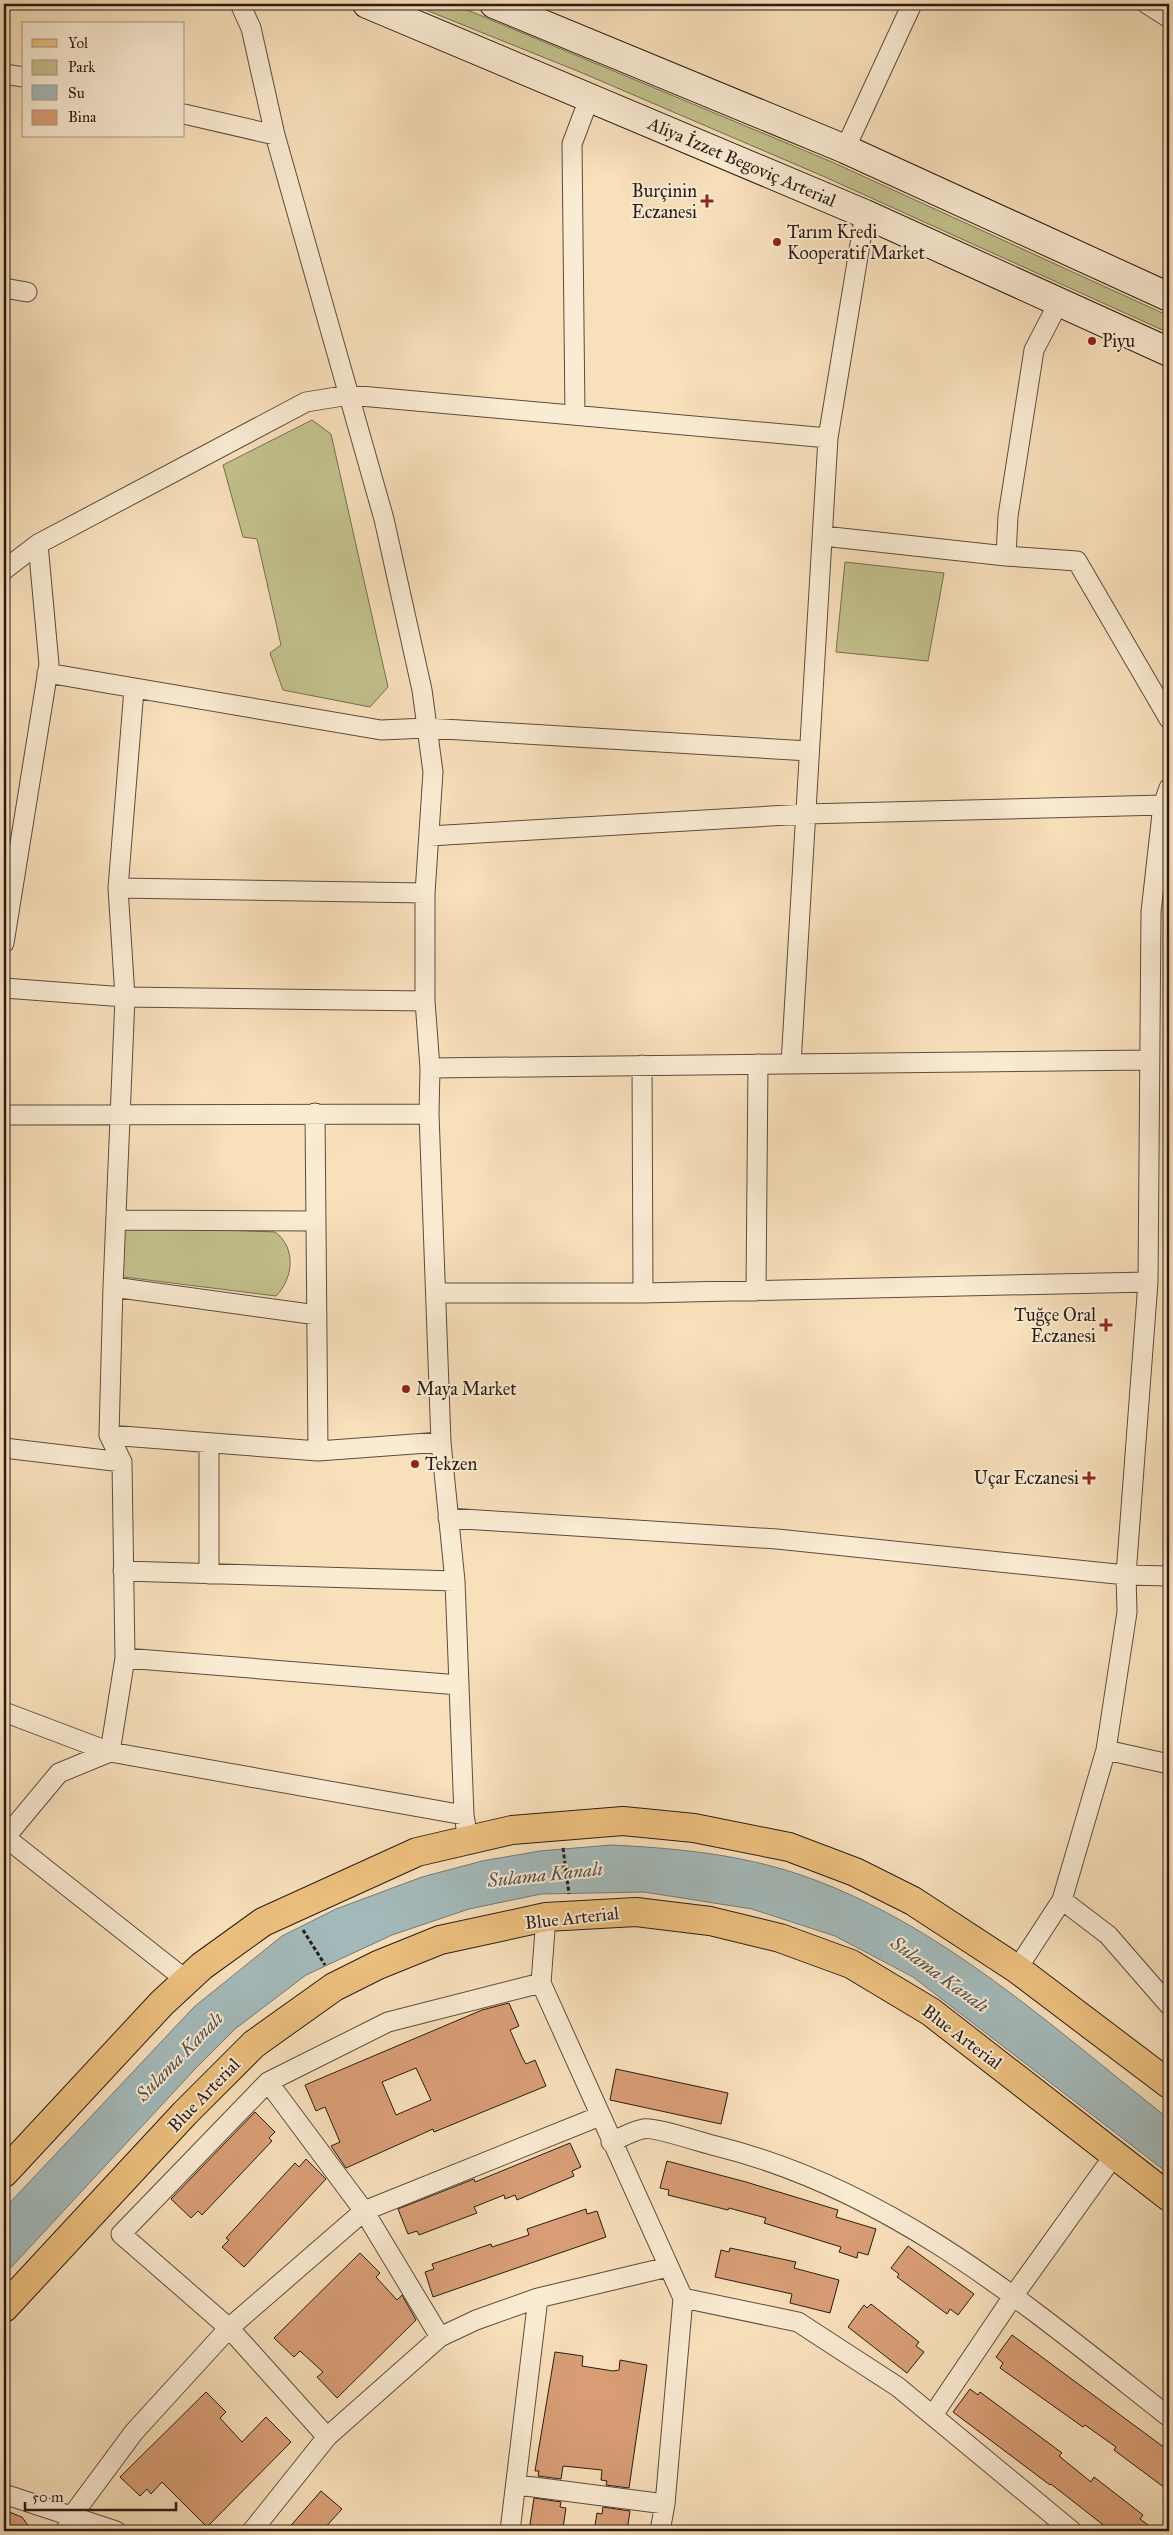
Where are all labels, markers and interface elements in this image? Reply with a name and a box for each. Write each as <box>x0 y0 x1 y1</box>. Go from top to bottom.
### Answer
legend <box>22 22 185 138</box>
text: Yol <box>68 34 89 52</box>
text: Park <box>68 58 95 76</box>
text: Su <box>68 84 85 102</box>
text: Bina <box>68 108 97 126</box>
street label: Aliya İzzet Begoviç Arterial <box>643 111 840 213</box>
place label: Burçinin Eczanesi <box>632 180 697 223</box>
marker: Burçinin Eczanesi <box>701 195 713 207</box>
place label: Tarım Kredi Kooperatif Market <box>787 221 926 264</box>
marker: Tarım Kredi Kooperatif Market <box>771 236 783 248</box>
place label: Piyu <box>1102 330 1135 352</box>
marker: Piyu <box>1086 335 1098 347</box>
place label: Tuğçe Oral Eczanesi <box>1014 1304 1096 1347</box>
marker: Tuğçe Oral Eczanesi <box>1100 1319 1112 1331</box>
place label: Maya Market <box>416 1378 517 1400</box>
marker: Maya Market <box>400 1383 412 1395</box>
place label: Tekzen <box>425 1453 477 1475</box>
marker: Tekzen <box>409 1458 421 1470</box>
place label: Uçar Eczanesi <box>974 1467 1079 1489</box>
marker: Uçar Eczanesi <box>1083 1472 1095 1484</box>
water label: Sulama Kanalı <box>485 1857 604 1892</box>
street label: Blue Arterial <box>524 1902 620 1934</box>
water label: Sulama Kanalı <box>885 1931 994 2018</box>
street label: Blue Arterial <box>918 2000 1006 2074</box>
water label: Sulama Kanalı <box>130 2006 228 2107</box>
street label: Blue Arterial <box>163 2053 245 2137</box>
scale bar <box>25 2480 176 2512</box>
text: 50 m <box>32 2488 64 2506</box>

